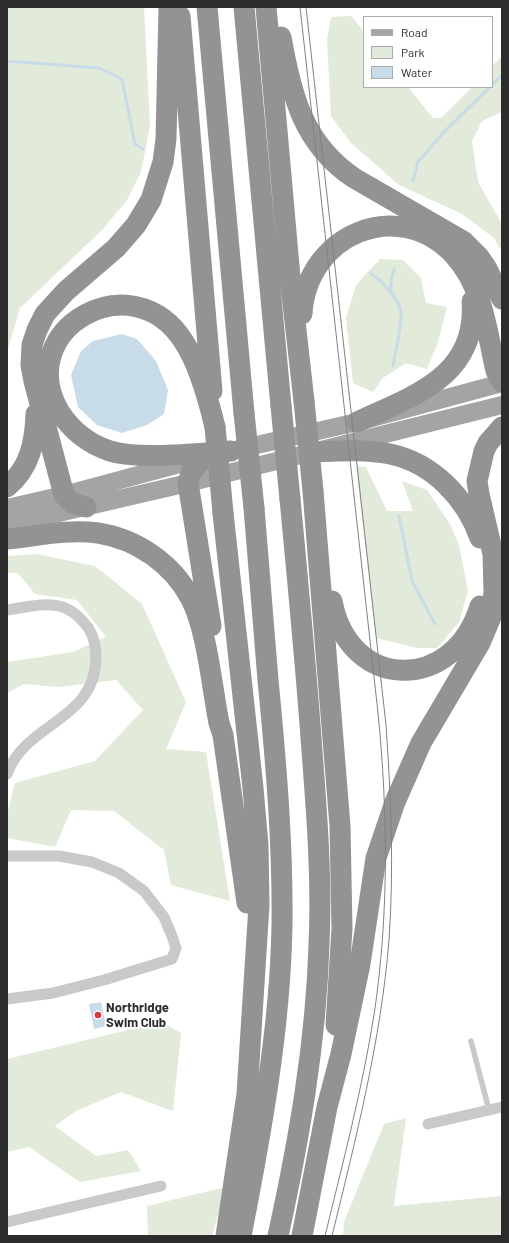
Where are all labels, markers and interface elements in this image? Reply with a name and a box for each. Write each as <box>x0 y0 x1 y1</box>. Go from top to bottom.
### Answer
legend <box>363 16 493 88</box>
text: Road <box>401 25 428 39</box>
text: Park <box>401 45 425 59</box>
text: Water <box>401 65 432 79</box>
place label: Northridge Swim Club <box>106 1000 169 1031</box>
marker: Northridge Swim Club <box>93 1010 103 1020</box>

